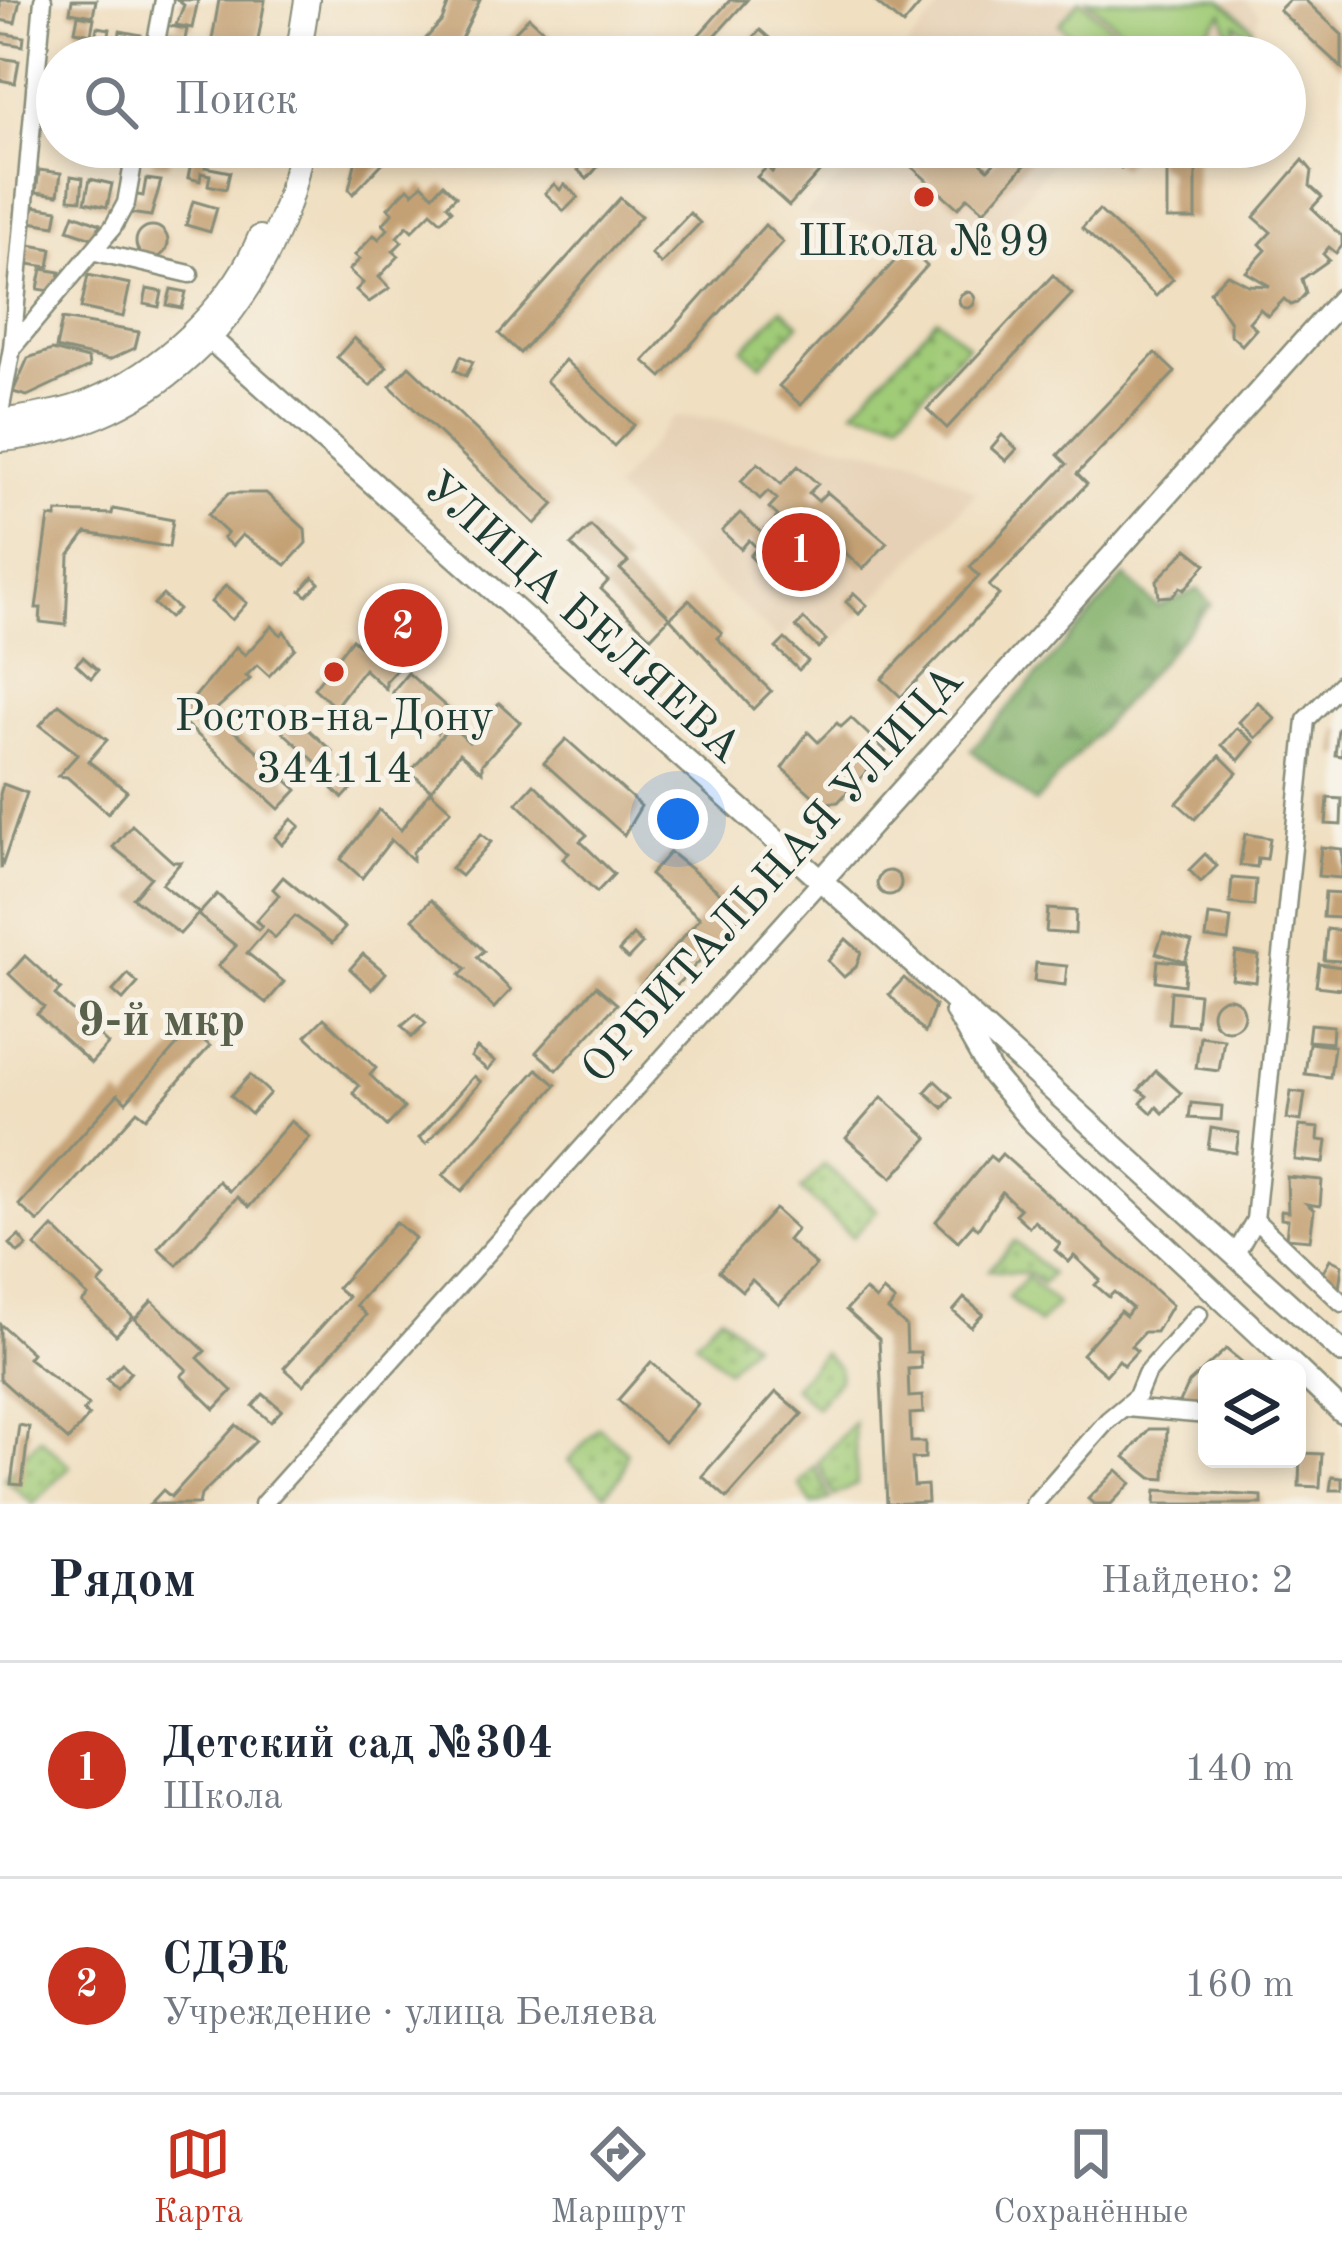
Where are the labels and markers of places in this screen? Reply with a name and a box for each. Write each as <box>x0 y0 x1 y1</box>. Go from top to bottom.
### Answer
marker: Школа №99 <box>911 184 937 210</box>
place label: Школа №99 <box>798 221 1050 266</box>
pin: 1 <box>762 507 840 597</box>
pin: 2 <box>364 583 442 673</box>
marker: Ростов-на-Дону 344114 <box>321 659 347 685</box>
place label: Ростов-на-Дону 344114 <box>174 696 494 793</box>

